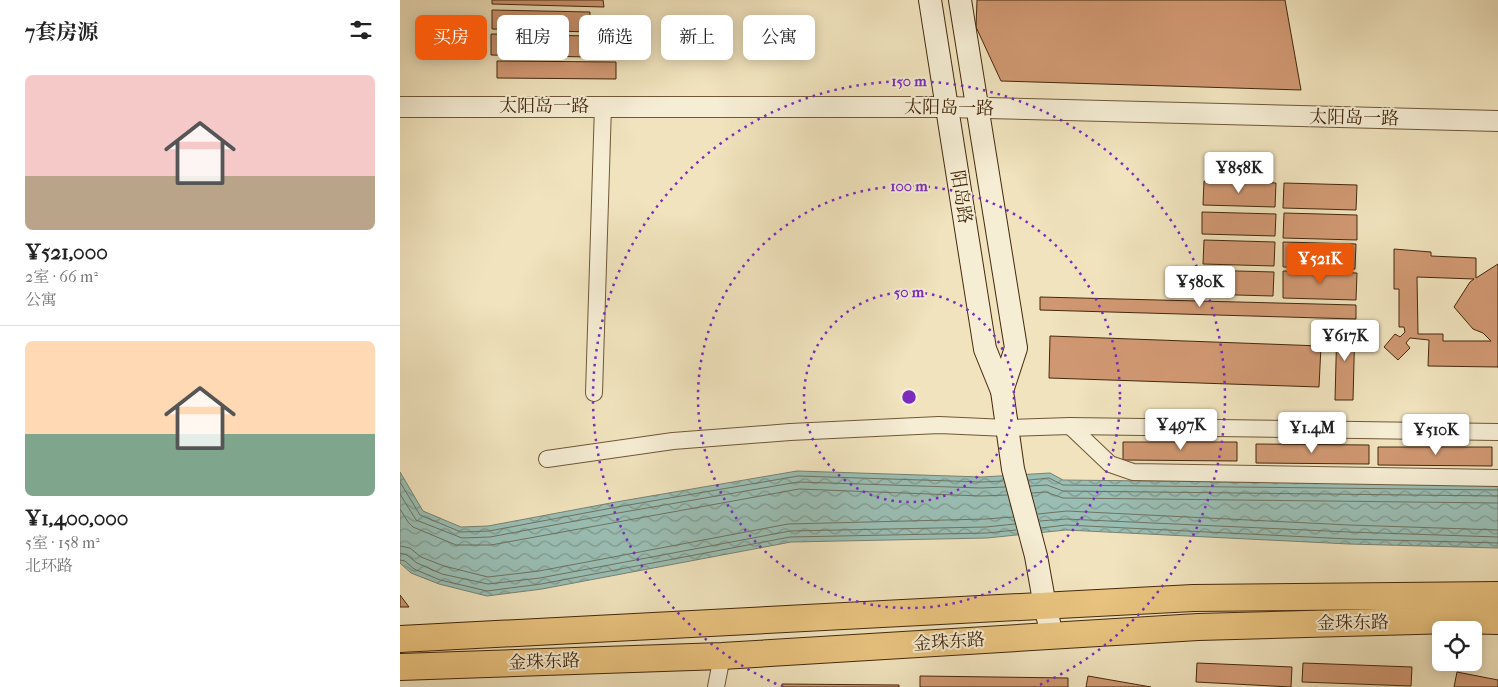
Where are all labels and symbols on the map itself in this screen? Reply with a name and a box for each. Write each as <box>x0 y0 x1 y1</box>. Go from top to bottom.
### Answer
text: 150 m <box>891 72 927 90</box>
street label: 太阳岛一路 <box>499 96 589 117</box>
street label: 太阳岛一路 <box>904 97 994 119</box>
street label: 太阳岛一路 <box>1309 107 1399 129</box>
pin: ¥858K <box>1204 152 1274 194</box>
street label: 阳岛路 <box>946 169 976 225</box>
text: 100 m <box>890 177 928 195</box>
pin: ¥521K <box>1285 242 1355 285</box>
pin: ¥580K <box>1165 266 1235 308</box>
text: 50 m <box>894 283 925 301</box>
pin: ¥617K <box>1310 320 1380 362</box>
centre of rings <box>900 388 918 406</box>
pin: ¥497K <box>1146 408 1216 451</box>
pin: ¥1.4M <box>1277 412 1347 454</box>
pin: ¥510K <box>1401 414 1471 456</box>
street label: 金珠东路 <box>1317 612 1389 634</box>
street label: 金珠东路 <box>912 629 986 655</box>
street label: 金珠东路 <box>508 650 580 674</box>

